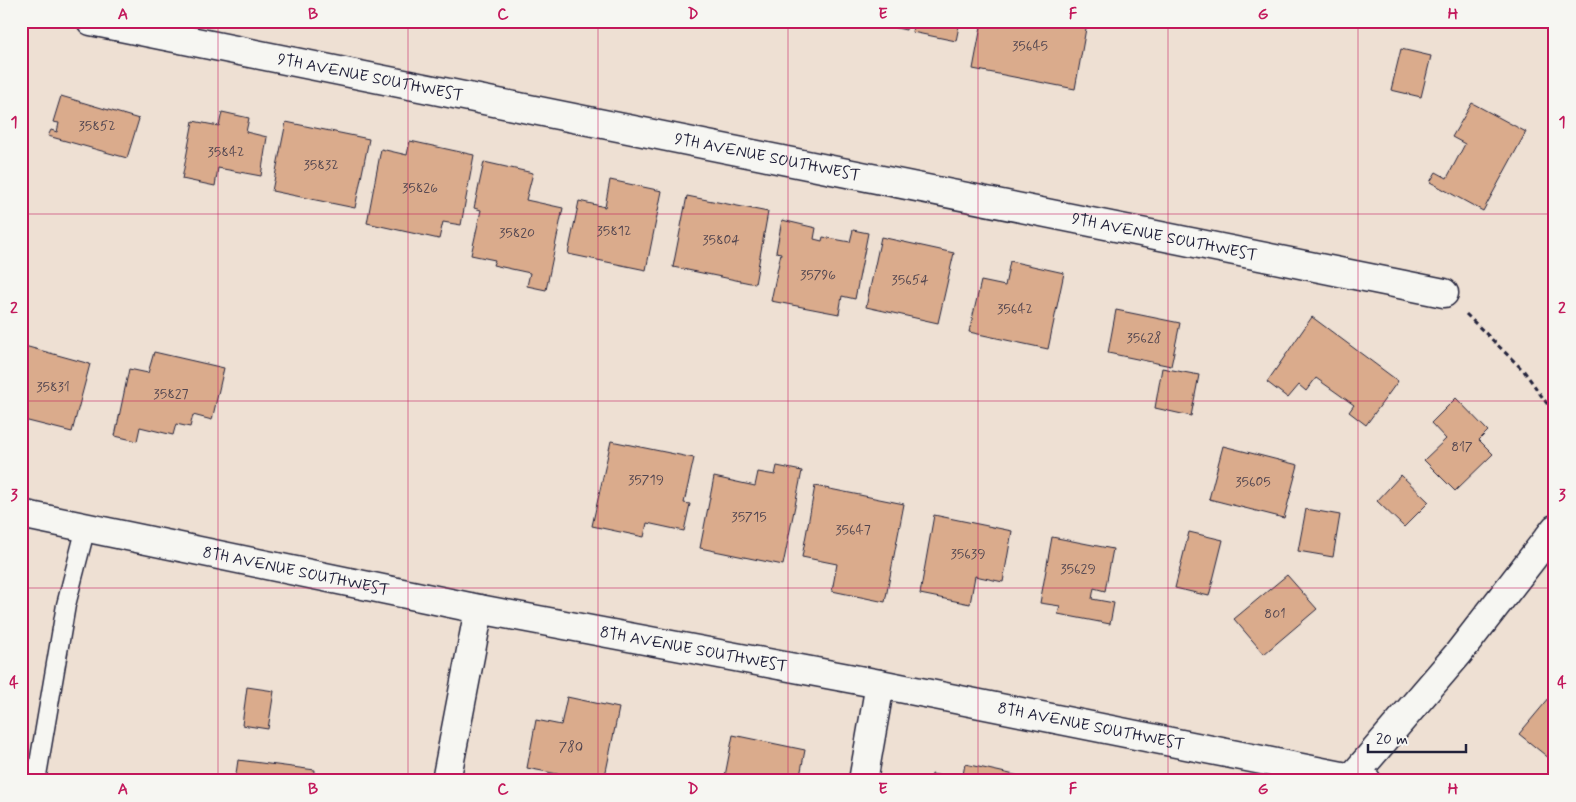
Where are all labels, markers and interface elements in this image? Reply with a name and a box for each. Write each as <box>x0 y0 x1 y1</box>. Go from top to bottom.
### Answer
text: A <box>118 4 128 25</box>
text: B <box>308 4 318 25</box>
text: C <box>497 4 509 25</box>
text: D <box>687 4 699 25</box>
text: E <box>878 4 888 25</box>
text: F <box>1069 4 1078 25</box>
text: G <box>1258 4 1269 25</box>
text: H <box>1448 4 1459 25</box>
house number: 35645 <box>1012 37 1048 55</box>
street label: 9TH AVENUE SOUTHWEST <box>276 48 465 106</box>
text: 1 <box>10 112 18 133</box>
text: 1 <box>1558 112 1566 133</box>
house number: 35852 <box>78 117 116 135</box>
street label: 9TH AVENUE SOUTHWEST <box>673 128 862 186</box>
house number: 35842 <box>208 143 244 161</box>
house number: 35832 <box>303 156 339 174</box>
house number: 35826 <box>402 179 438 197</box>
street label: 9TH AVENUE SOUTHWEST <box>1070 208 1259 266</box>
house number: 35812 <box>597 222 632 240</box>
house number: 35820 <box>499 224 535 242</box>
house number: 35804 <box>702 231 740 249</box>
house number: 35796 <box>800 266 836 284</box>
house number: 35654 <box>891 271 929 289</box>
text: 2 <box>10 298 18 319</box>
text: 2 <box>1558 298 1566 319</box>
house number: 35642 <box>997 300 1033 318</box>
house number: 35628 <box>1127 329 1161 347</box>
house number: 35831 <box>36 378 70 396</box>
house number: 35827 <box>153 385 189 403</box>
house number: 817 <box>1451 438 1473 456</box>
house number: 35719 <box>628 471 664 489</box>
house number: 35605 <box>1235 473 1271 491</box>
text: 3 <box>10 485 18 506</box>
text: 3 <box>1558 485 1566 506</box>
house number: 35715 <box>731 508 767 526</box>
house number: 35647 <box>835 521 871 539</box>
street label: 8TH AVENUE SOUTHWEST <box>201 541 391 601</box>
house number: 35639 <box>950 545 986 563</box>
house number: 35629 <box>1060 560 1096 578</box>
house number: 801 <box>1264 605 1286 623</box>
street label: 8TH AVENUE SOUTHWEST <box>598 621 789 677</box>
text: 4 <box>9 672 19 693</box>
text: 4 <box>1557 672 1567 693</box>
street label: 8TH AVENUE SOUTHWEST <box>996 697 1186 755</box>
scale bar <box>1368 722 1466 754</box>
text: 20 m <box>1376 730 1408 750</box>
house number: 780 <box>559 738 583 756</box>
text: A <box>118 779 128 800</box>
text: B <box>308 779 318 800</box>
text: C <box>497 779 509 800</box>
text: D <box>687 779 699 800</box>
text: E <box>878 779 888 800</box>
text: F <box>1069 779 1078 800</box>
text: G <box>1258 779 1269 800</box>
text: H <box>1448 779 1459 800</box>

